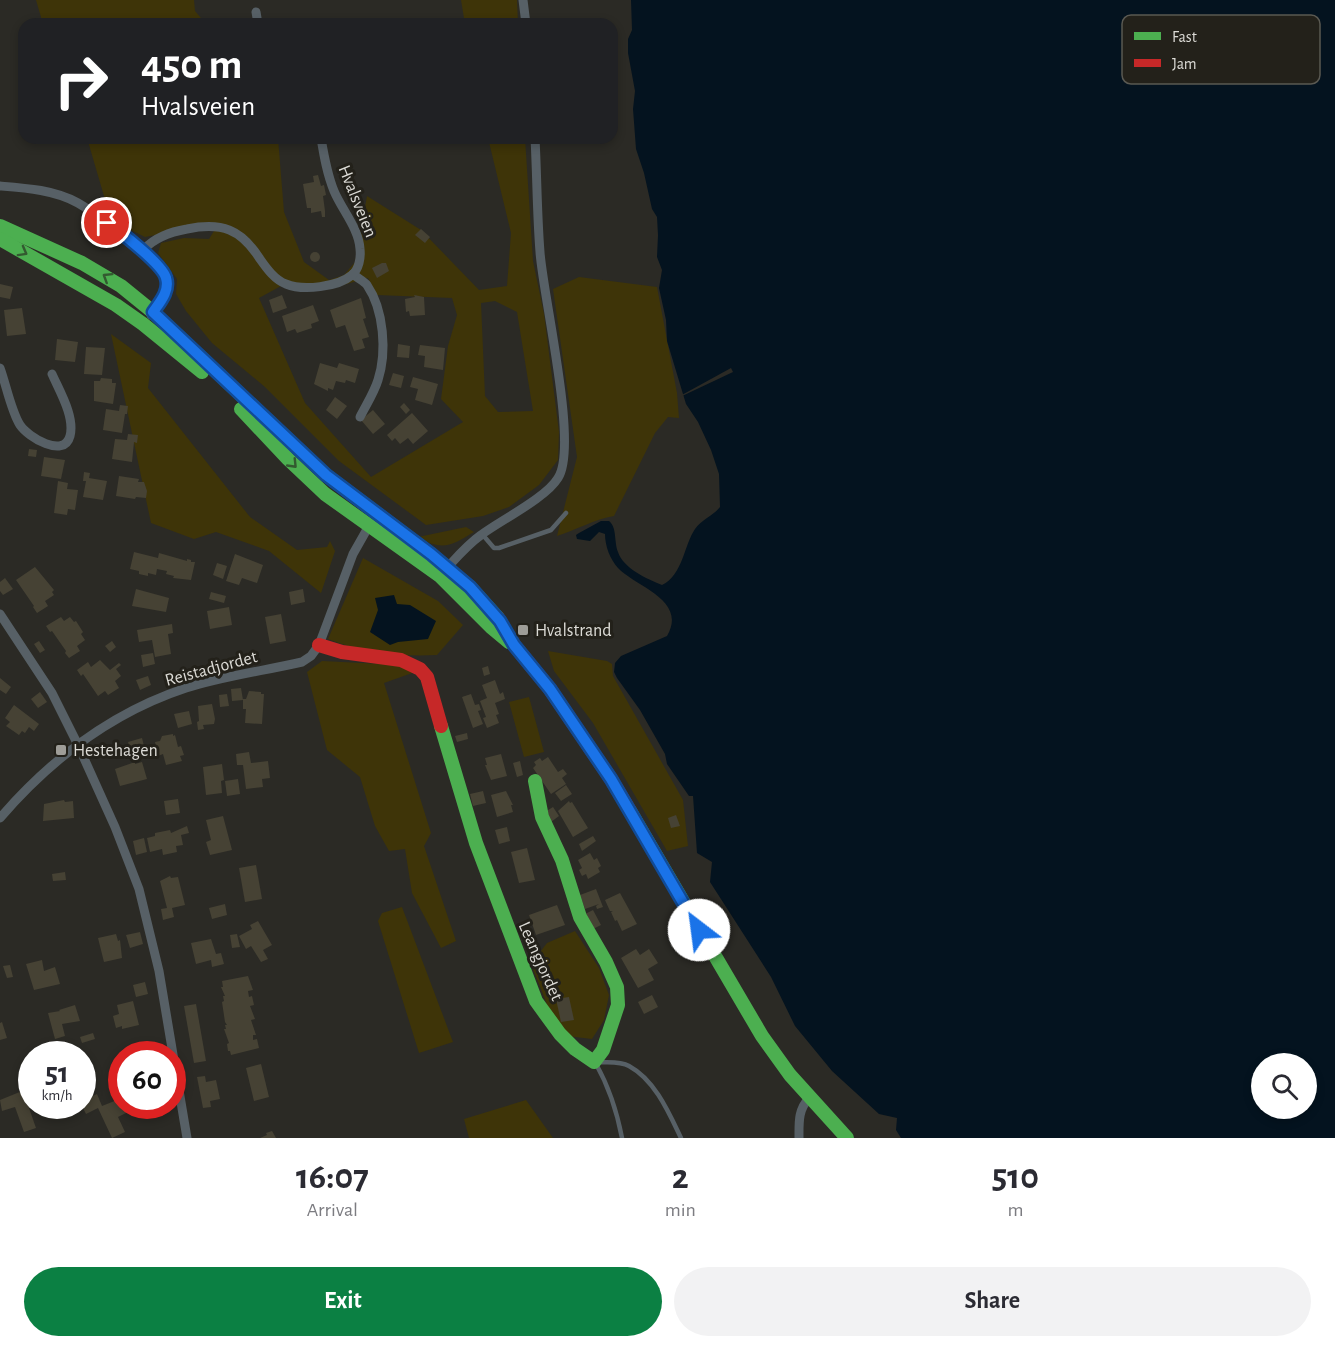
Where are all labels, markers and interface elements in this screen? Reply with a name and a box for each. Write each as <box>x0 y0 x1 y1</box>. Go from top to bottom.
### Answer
legend <box>1122 15 1320 84</box>
text: Fast <box>1172 29 1197 45</box>
icon: right <box>42 42 120 120</box>
text: 450 m <box>141 44 242 86</box>
text: Jam <box>1172 56 1197 72</box>
text: Hvalsveien <box>141 93 255 120</box>
street label: Hvalsveien <box>334 163 380 240</box>
pin <box>81 197 132 248</box>
icon: arrive <box>90 206 123 239</box>
one-way arrow <box>17 245 27 256</box>
one-way arrow <box>103 272 113 284</box>
one-way arrow <box>286 458 297 468</box>
place label: Hvalstrand <box>535 622 612 640</box>
marker: Hvalstrand <box>516 623 530 637</box>
street label: Reistadjordet <box>163 648 260 690</box>
place label: Hestehagen <box>73 742 158 760</box>
marker: Hestehagen <box>54 743 68 757</box>
position arrow <box>667 898 731 962</box>
street label: Leangjordet <box>515 919 566 1004</box>
speed limit sign: 60 <box>108 1041 186 1119</box>
map controls <box>1251 1053 1317 1119</box>
button: search <box>1251 1053 1317 1119</box>
text: 51 <box>45 1058 69 1088</box>
text: km/h <box>42 1088 72 1103</box>
text: 16:07 <box>296 1159 369 1195</box>
text: 2 <box>672 1159 689 1195</box>
text: 510 <box>992 1159 1039 1195</box>
text: Arrival <box>307 1200 358 1220</box>
text: min <box>665 1200 696 1220</box>
text: m <box>1007 1200 1023 1220</box>
button: Exit <box>24 1267 662 1336</box>
button: Share <box>674 1267 1311 1336</box>

